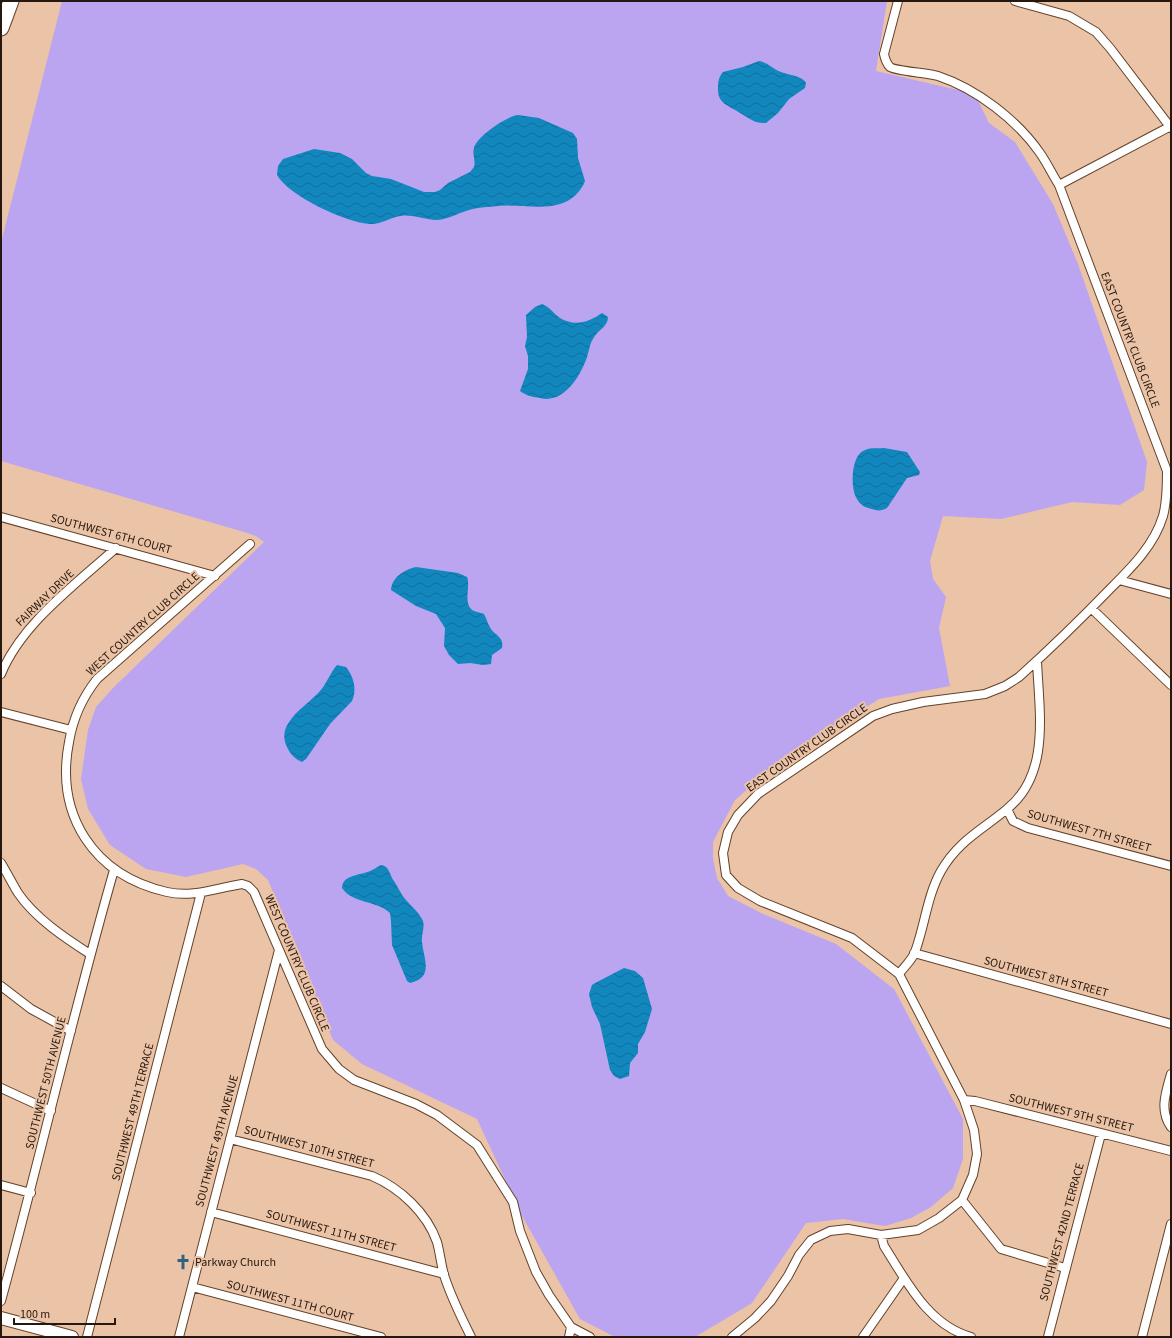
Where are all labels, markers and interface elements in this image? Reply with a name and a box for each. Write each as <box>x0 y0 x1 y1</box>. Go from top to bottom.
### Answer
street label: EAST COUNTRY CLUB CIRCLE <box>1096 269 1164 411</box>
street label: SOUTHWEST 6TH COURT <box>48 510 174 559</box>
street label: FAIRWAY DRIVE <box>12 566 78 630</box>
street label: WEST COUNTRY CLUB CIRCLE <box>83 568 203 680</box>
street label: EAST COUNTRY CLUB CIRCLE <box>743 700 871 796</box>
street label: SOUTHWEST 7TH STREET <box>1025 805 1154 857</box>
street label: WEST COUNTRY CLUB CIRCLE <box>260 892 334 1034</box>
street label: SOUTHWEST 8TH STREET <box>982 952 1111 1002</box>
street label: SOUTHWEST 50TH AVENUE <box>21 1015 71 1151</box>
street label: SOUTHWEST 49TH TERRACE <box>108 1041 158 1183</box>
street label: SOUTHWEST 49TH AVENUE <box>191 1073 243 1209</box>
street label: SOUTHWEST 9TH STREET <box>1007 1089 1136 1137</box>
street label: SOUTHWEST 10TH STREET <box>242 1121 377 1173</box>
street label: SOUTHWEST 42ND TERRACE <box>1035 1161 1089 1303</box>
street label: SOUTHWEST 11TH STREET <box>264 1205 399 1257</box>
church icon: Parkway Church <box>174 1253 192 1271</box>
place label: Parkway Church <box>195 1254 276 1271</box>
street label: SOUTHWEST 11TH COURT <box>225 1276 356 1326</box>
scale bar <box>14 1300 115 1326</box>
text: 100 m <box>20 1306 50 1323</box>

